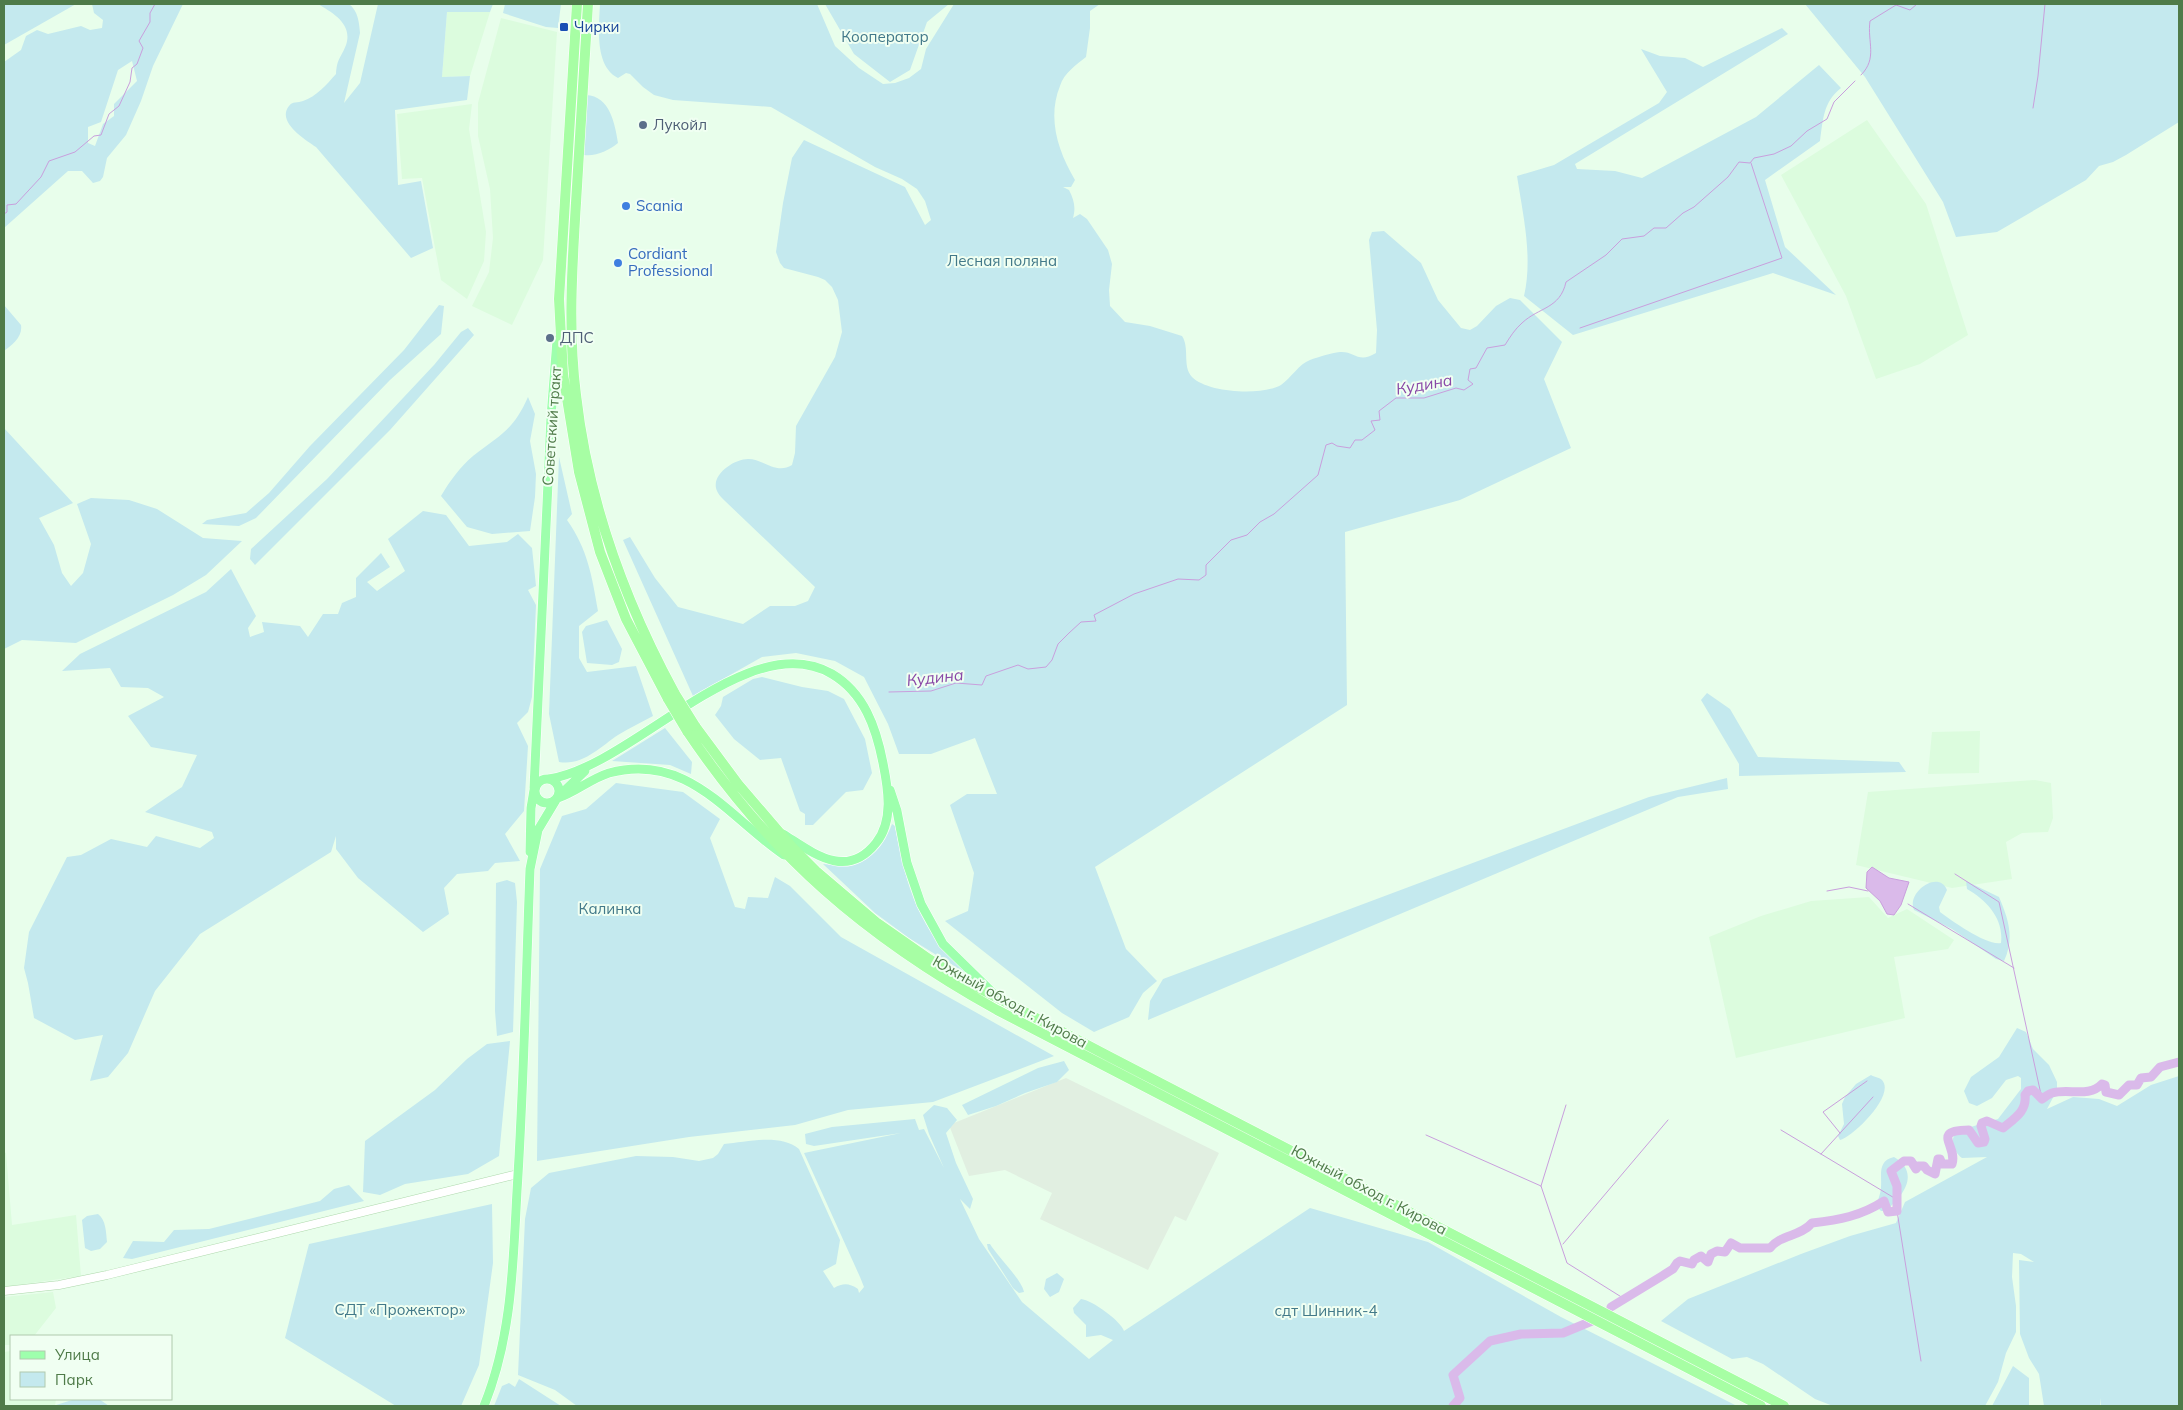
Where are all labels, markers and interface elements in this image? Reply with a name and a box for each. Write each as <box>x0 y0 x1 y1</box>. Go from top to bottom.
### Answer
place label: Чирки <box>574 17 619 36</box>
marker: Чирки <box>558 21 570 33</box>
park label: Кооператор <box>841 27 929 46</box>
place label: Лукойл <box>653 115 707 134</box>
marker: Лукойл <box>637 119 649 131</box>
place label: Scania <box>636 196 683 215</box>
marker: Scania <box>620 200 632 212</box>
place label: Cordiant Professional <box>628 244 713 280</box>
park label: Лесная поляна <box>947 251 1057 270</box>
marker: Cordiant Professional <box>612 257 624 269</box>
place label: ДПС <box>560 328 594 347</box>
marker: ДПС <box>544 332 556 344</box>
street label: Советский тракт <box>538 365 565 486</box>
water label: Кудина <box>1394 369 1454 399</box>
water label: Кудина <box>906 664 965 690</box>
park label: Калинка <box>579 899 641 918</box>
street label: Южный обход г. Кирова <box>930 951 1091 1052</box>
street label: Южный обход г. Кирова <box>1288 1140 1450 1239</box>
park label: СДТ «Прожектор» <box>335 1300 466 1319</box>
park label: сдт Шинник-4 <box>1275 1301 1377 1320</box>
legend <box>10 1335 172 1400</box>
text: Улица <box>54 1345 100 1364</box>
text: Парк <box>55 1370 94 1389</box>

